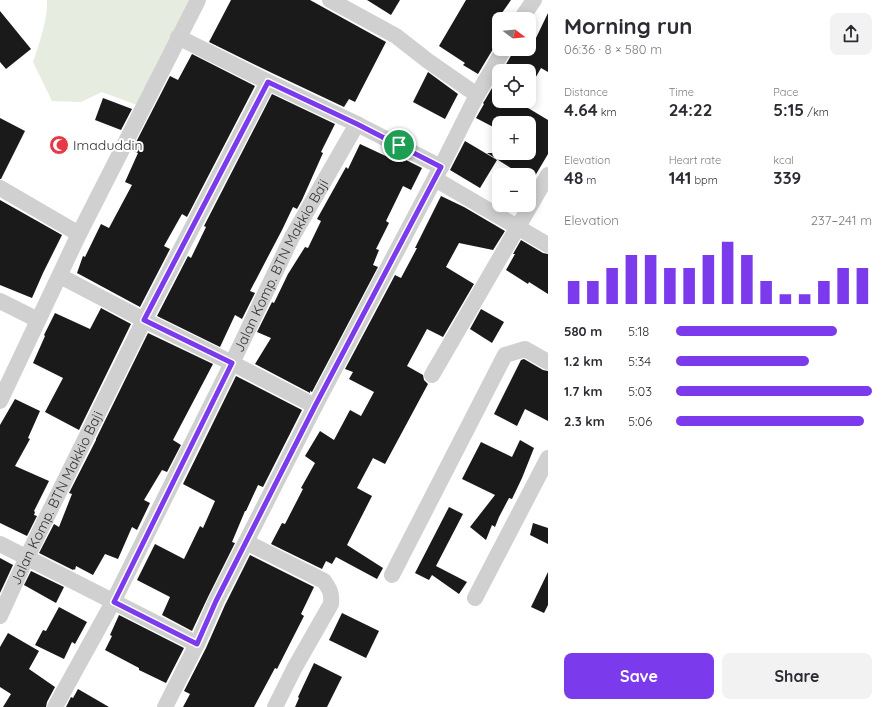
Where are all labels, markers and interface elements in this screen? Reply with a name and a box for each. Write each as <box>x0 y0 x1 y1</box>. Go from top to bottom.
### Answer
north arrow <box>492 12 536 56</box>
map controls <box>492 12 536 212</box>
text: Morning run <box>564 12 692 40</box>
button: share <box>830 13 872 55</box>
text: 06:36 · 8 × 580 m <box>564 41 662 57</box>
button: locate <box>492 64 536 108</box>
text: Distance <box>564 85 608 99</box>
text: Time <box>669 85 694 99</box>
text: Pace <box>773 85 798 99</box>
text: 4.64 <box>564 99 598 120</box>
text: 24:22 <box>669 99 712 120</box>
text: 5:15 <box>773 99 804 120</box>
text: km <box>598 105 617 119</box>
text: /km <box>804 105 829 119</box>
button: + <box>492 116 536 160</box>
pin <box>382 128 416 162</box>
mosque icon: Imaduddin <box>48 134 70 156</box>
icon: arrive <box>388 134 410 156</box>
place label: Imaduddin <box>73 136 142 154</box>
text: Elevation <box>564 153 610 167</box>
text: Heart rate <box>669 153 721 167</box>
text: kcal <box>773 153 794 167</box>
text: 48 <box>564 167 583 188</box>
text: 141 <box>669 167 691 188</box>
text: 339 <box>773 167 801 188</box>
button: − <box>492 168 536 212</box>
text: m <box>583 173 596 187</box>
text: bpm <box>691 173 718 187</box>
street label: Jalan Komp. BTN Makkio Baji <box>230 176 332 355</box>
text: Elevation <box>564 212 619 228</box>
text: 237–241 m <box>811 212 872 228</box>
text: 580 m <box>564 323 602 339</box>
text: 5:18 <box>628 323 649 339</box>
text: 1.2 km <box>564 353 603 369</box>
text: 5:34 <box>628 353 651 369</box>
text: 1.7 km <box>564 383 602 399</box>
text: 5:03 <box>628 383 652 399</box>
street label: Jalan Komp. BTN Makkio Baji <box>6 408 107 588</box>
text: 2.3 km <box>564 413 605 429</box>
text: 5:06 <box>628 413 652 429</box>
button: Save <box>564 653 714 699</box>
button: Share <box>722 653 872 699</box>

